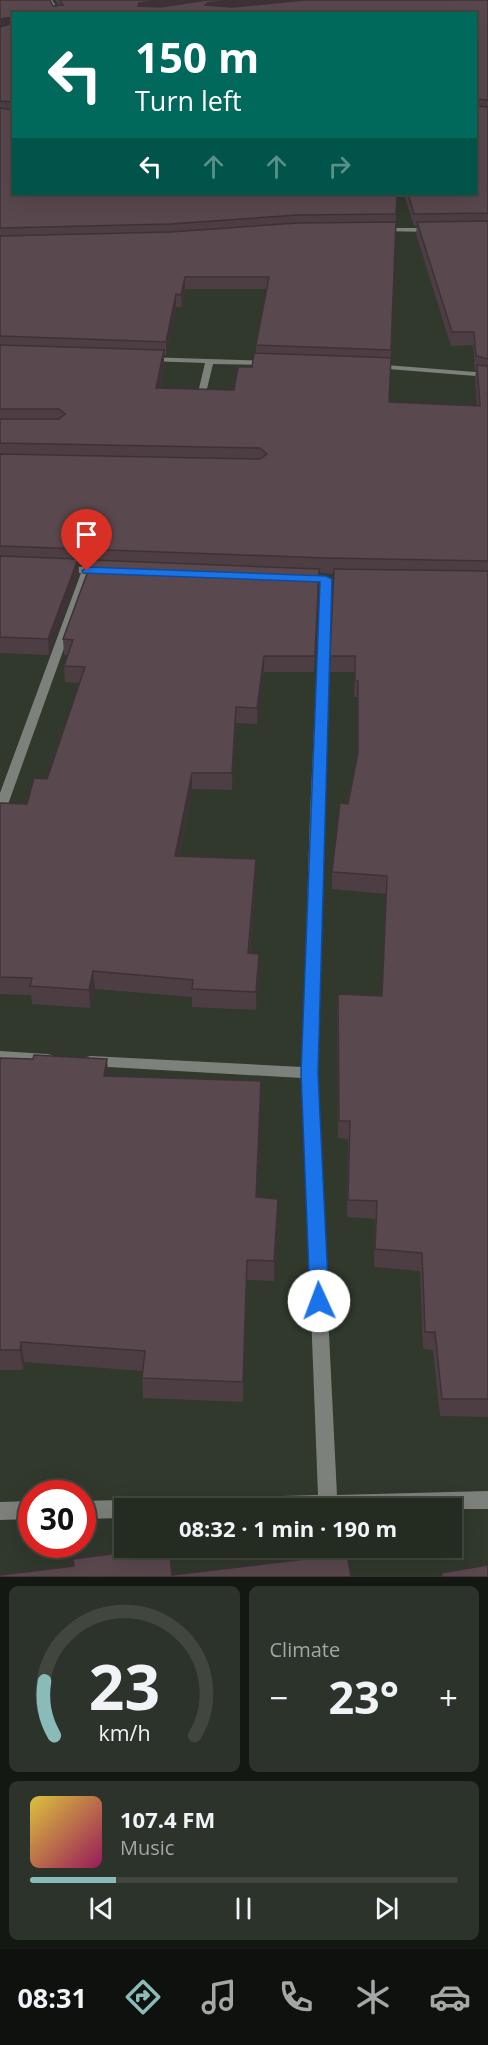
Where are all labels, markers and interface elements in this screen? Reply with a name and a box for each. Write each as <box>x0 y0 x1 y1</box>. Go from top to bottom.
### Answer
text: 150 m <box>135 28 259 85</box>
icon: left <box>36 36 114 114</box>
text: Turn left <box>135 82 242 119</box>
icon: left <box>134 150 167 183</box>
icon: ahead <box>197 150 230 183</box>
icon: ahead <box>260 150 293 183</box>
icon: right <box>323 150 356 183</box>
pin <box>61 509 112 571</box>
icon: arrive <box>70 518 103 551</box>
position arrow <box>287 1269 351 1333</box>
speed limit sign: 30 <box>18 1480 96 1558</box>
text: 08:32 · 1 min · 190 m <box>179 1513 397 1543</box>
text: Climate <box>270 1636 340 1663</box>
text: 23 <box>89 1643 160 1728</box>
text: 23° <box>328 1666 399 1727</box>
text: − <box>270 1675 288 1720</box>
text: + <box>439 1675 458 1720</box>
text: km/h <box>98 1718 150 1747</box>
text: 107.4 FM <box>120 1804 215 1834</box>
text: Music <box>120 1834 174 1861</box>
icon: previous <box>85 1892 118 1925</box>
icon: pause <box>227 1892 260 1925</box>
icon: next <box>370 1892 403 1925</box>
icon: directions <box>122 1976 164 2018</box>
icon: music <box>198 1976 240 2018</box>
icon: phone <box>275 1976 317 2018</box>
icon: climate <box>352 1976 394 2018</box>
icon: car <box>429 1976 471 2018</box>
text: 08:31 <box>17 1979 87 2016</box>

